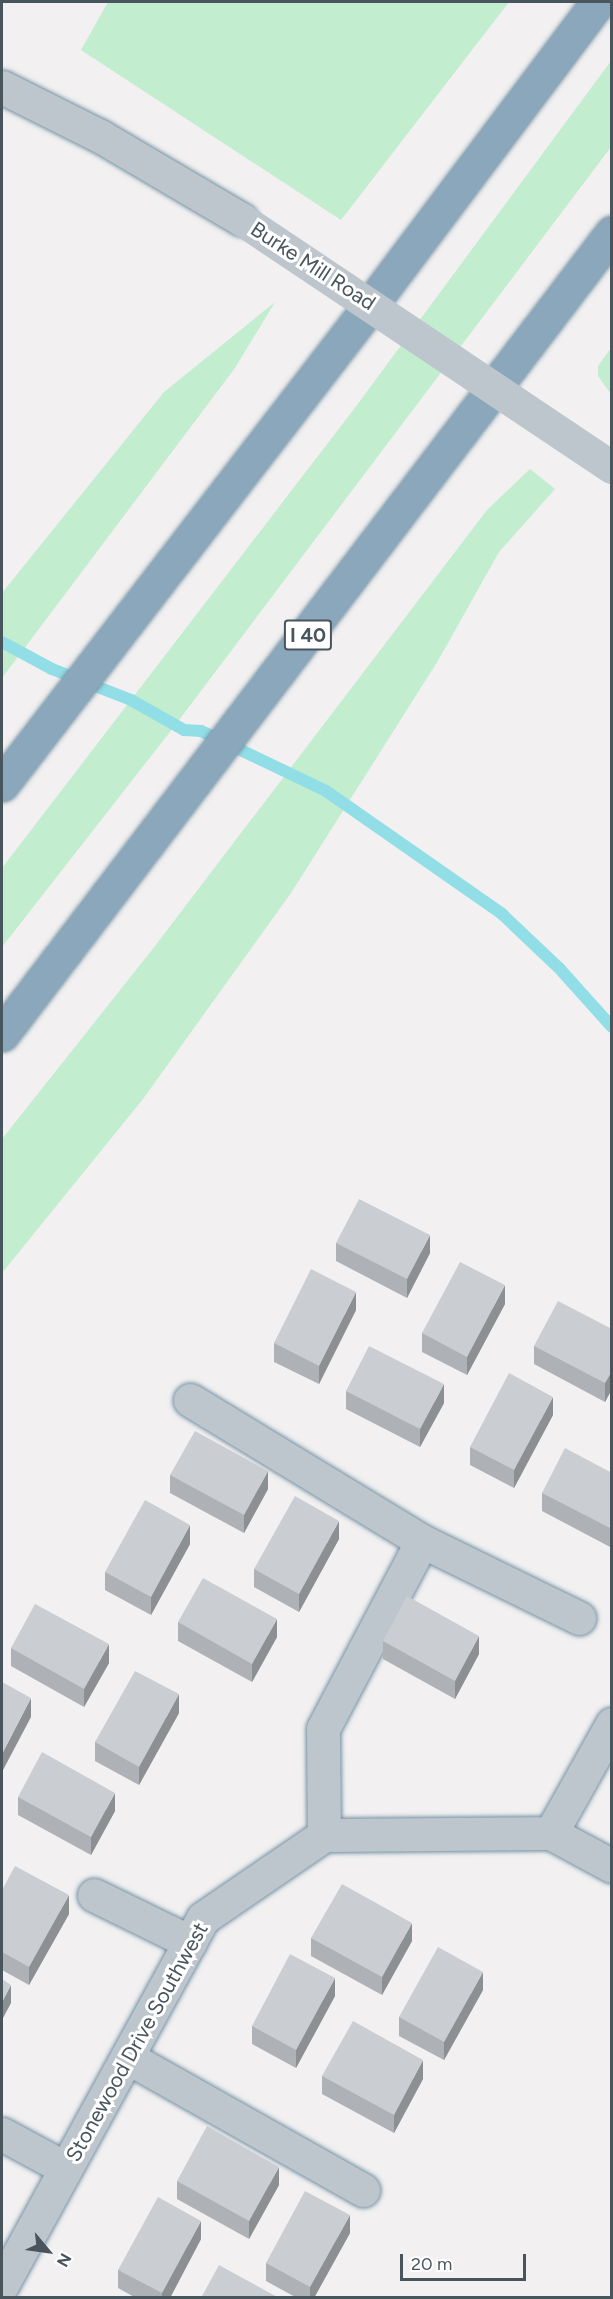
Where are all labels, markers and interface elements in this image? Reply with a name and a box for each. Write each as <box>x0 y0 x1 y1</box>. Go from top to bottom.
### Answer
street label: Burke Mill Road <box>246 216 380 316</box>
road number: I 40 <box>282 618 334 652</box>
street label: Stonewood Drive Southwest <box>61 1918 213 2166</box>
north arrow <box>18 2221 78 2281</box>
scale bar <box>403 2242 529 2280</box>
text: N <box>53 2250 75 2270</box>
text: 20 m <box>411 2253 452 2275</box>

